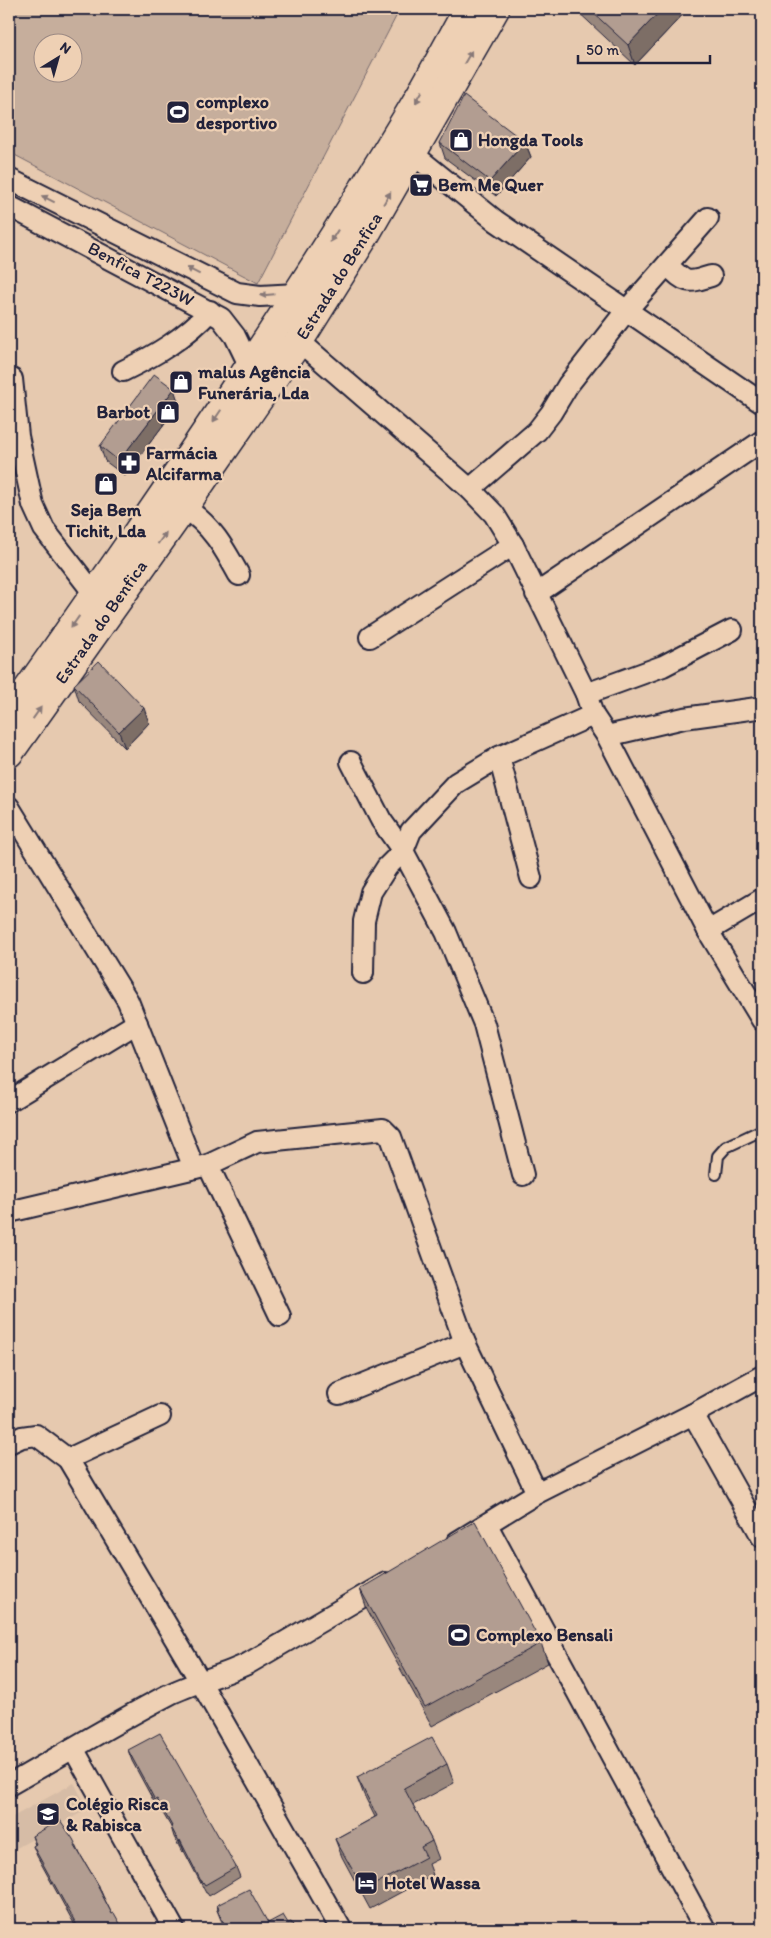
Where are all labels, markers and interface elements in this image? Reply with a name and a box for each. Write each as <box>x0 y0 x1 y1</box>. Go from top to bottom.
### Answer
north arrow <box>32 32 82 82</box>
scale bar <box>578 32 711 64</box>
text: N <box>57 38 74 58</box>
text: 50 m <box>586 41 619 59</box>
one-way arrow <box>464 50 472 65</box>
place label: complexo desportivo <box>196 91 277 134</box>
one-way arrow <box>414 91 423 104</box>
sports icon: complexo desportivo <box>165 99 191 125</box>
shop icon: Hongda Tools <box>448 127 474 153</box>
place label: Hongda Tools <box>478 129 583 151</box>
supermarket icon: Bem Me Quer <box>408 172 434 198</box>
place label: Bem Me Quer <box>438 174 544 196</box>
one-way arrow <box>383 191 391 206</box>
one-way arrow <box>41 195 55 203</box>
street label: Estrada do Benfica <box>291 208 387 344</box>
one-way arrow <box>329 229 338 242</box>
street label: Benfica T223W <box>84 237 198 311</box>
one-way arrow <box>186 267 200 275</box>
one-way arrow <box>258 292 274 300</box>
place label: malus Agência Funerária, Lda <box>197 361 311 404</box>
shop icon: malus Agência Funerária, Lda <box>168 369 194 395</box>
shop icon: Barbot <box>155 399 181 425</box>
place label: Barbot <box>97 401 150 423</box>
one-way arrow <box>212 410 222 423</box>
place label: Farmácia Alcifarma <box>145 442 223 485</box>
pharmacy icon: Farmácia Alcifarma <box>116 450 142 476</box>
shop icon: Seja Bem Tichit, Lda <box>93 471 119 497</box>
place label: Seja Bem Tichit, Lda <box>65 499 147 542</box>
one-way arrow <box>157 531 167 545</box>
street label: Estrada do Benfica <box>50 556 152 688</box>
one-way arrow <box>70 615 80 629</box>
one-way arrow <box>32 706 42 720</box>
sports icon: Complexo Bensali <box>446 1622 472 1648</box>
place label: Complexo Bensali <box>476 1624 613 1646</box>
place label: Colégio Risca & Rabisca <box>66 1793 168 1836</box>
school or university icon: Colégio Risca & Rabisca <box>35 1801 61 1827</box>
hotel icon: Hotel Wassa <box>353 1870 379 1896</box>
place label: Hotel Wassa <box>384 1872 481 1894</box>

